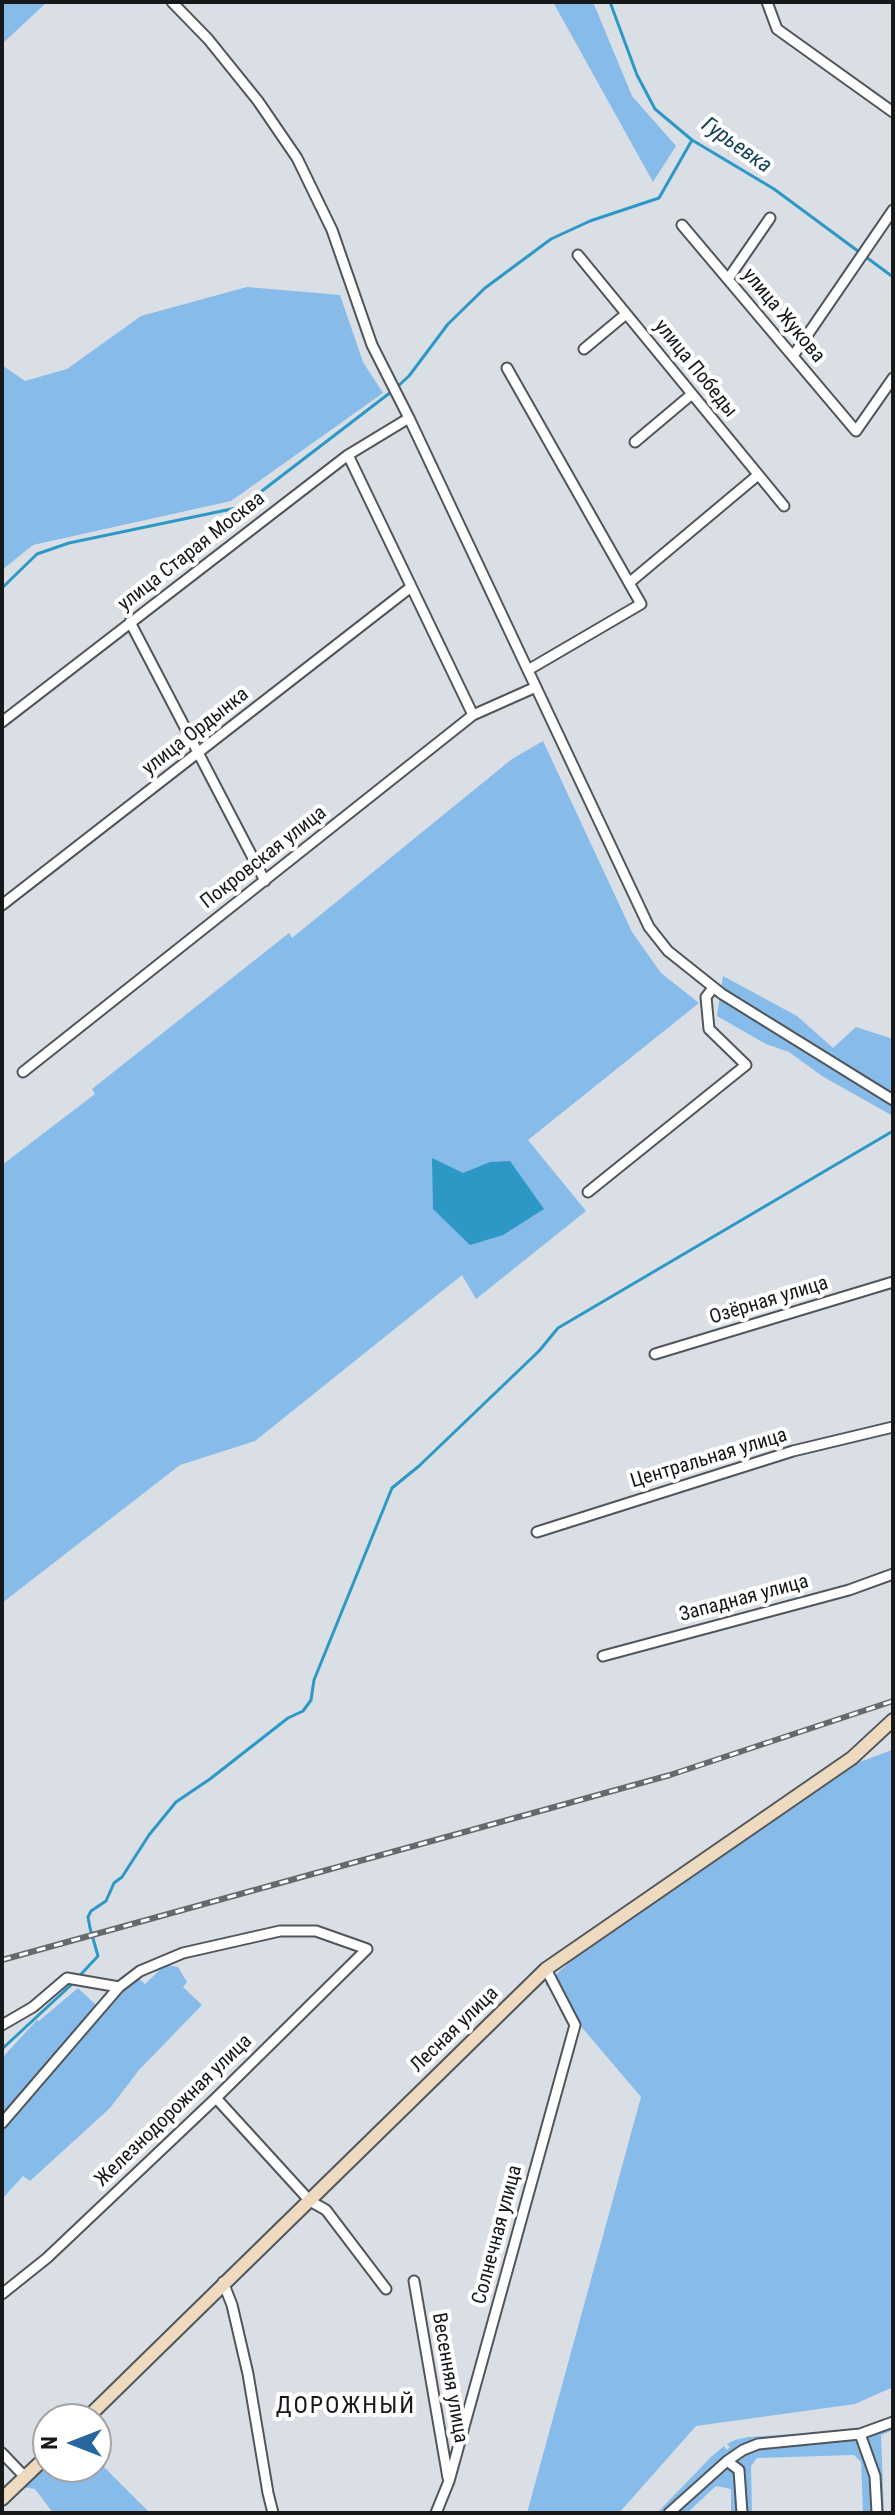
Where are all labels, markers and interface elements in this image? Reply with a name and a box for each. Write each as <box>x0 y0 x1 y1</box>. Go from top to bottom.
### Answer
water label: Гурьевка <box>696 112 776 180</box>
street label: улица Жукова <box>737 264 829 368</box>
street label: улица Победы <box>648 315 742 423</box>
street label: улица Старая Москва <box>114 487 270 617</box>
street label: улица Ордынка <box>138 683 254 781</box>
street label: Покровская улица <box>196 801 332 915</box>
street label: Озёрная улица <box>707 1272 831 1330</box>
street label: Центральная улица <box>628 1424 790 1494</box>
street label: Западная улица <box>677 1570 811 1628</box>
street label: Лесная улица <box>406 1982 504 2078</box>
street label: Железнодорожная улица <box>90 2030 258 2192</box>
street label: Солнечная улица <box>468 2163 528 2307</box>
street label: Весенняя улица <box>426 2311 472 2445</box>
district label: ДОРОЖНЫЙ <box>276 2393 416 2421</box>
north arrow <box>32 2403 112 2483</box>
text: N <box>37 2436 62 2450</box>

